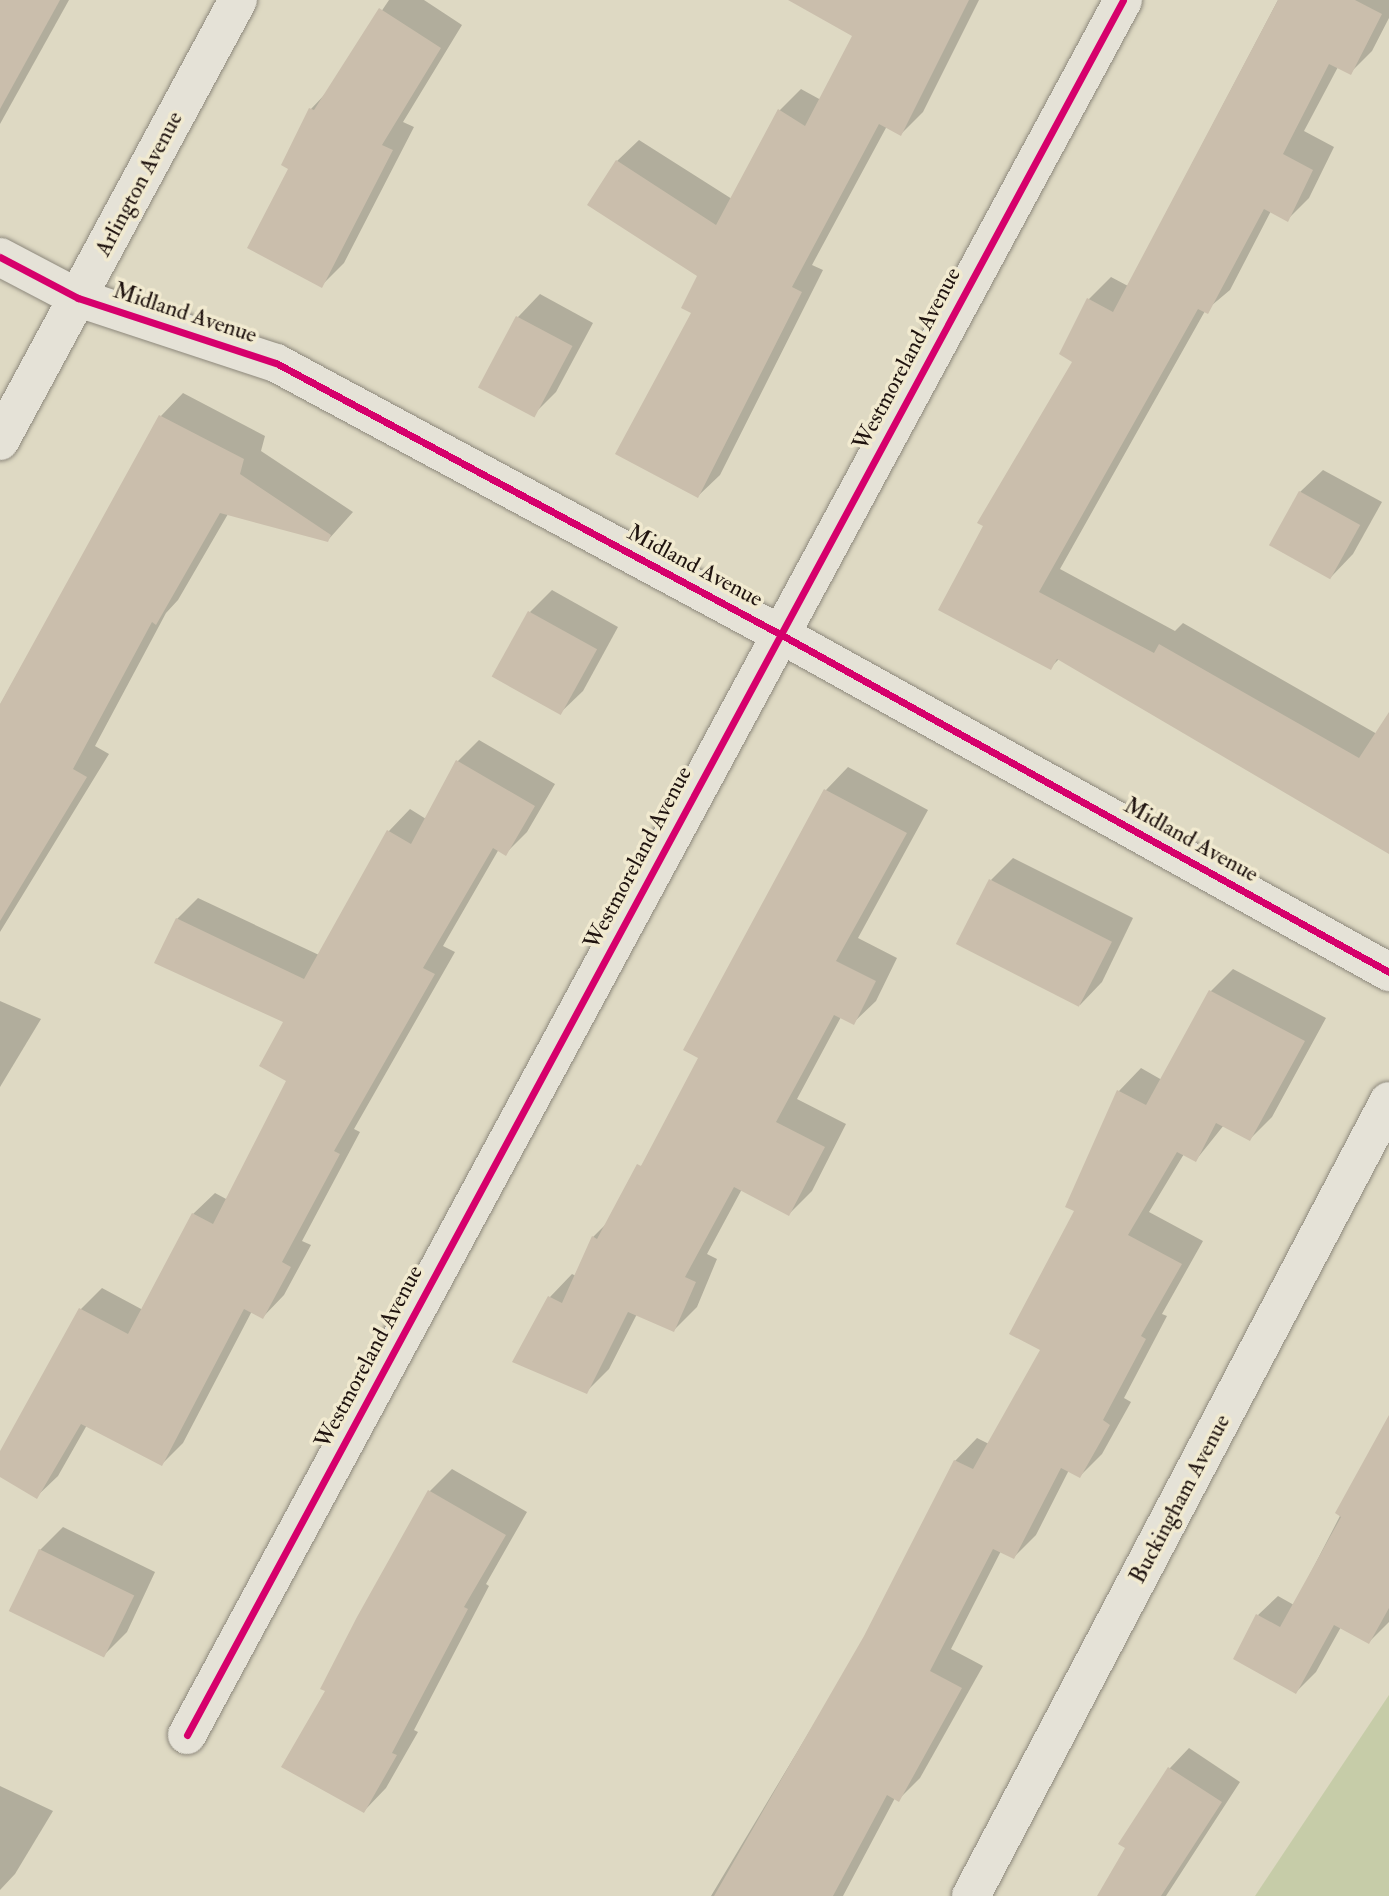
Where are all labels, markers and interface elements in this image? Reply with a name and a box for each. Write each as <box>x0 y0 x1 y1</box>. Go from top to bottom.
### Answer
street label: Arlington Avenue <box>89 107 189 261</box>
street label: Westmoreland Avenue <box>847 263 967 455</box>
street label: Midland Avenue <box>110 277 260 349</box>
street label: Midland Avenue <box>623 519 767 613</box>
street label: Westmoreland Avenue <box>578 762 698 954</box>
street label: Midland Avenue <box>1119 792 1263 888</box>
street label: Westmoreland Avenue <box>309 1261 429 1453</box>
street label: Buckingham Avenue <box>1124 1410 1236 1588</box>

